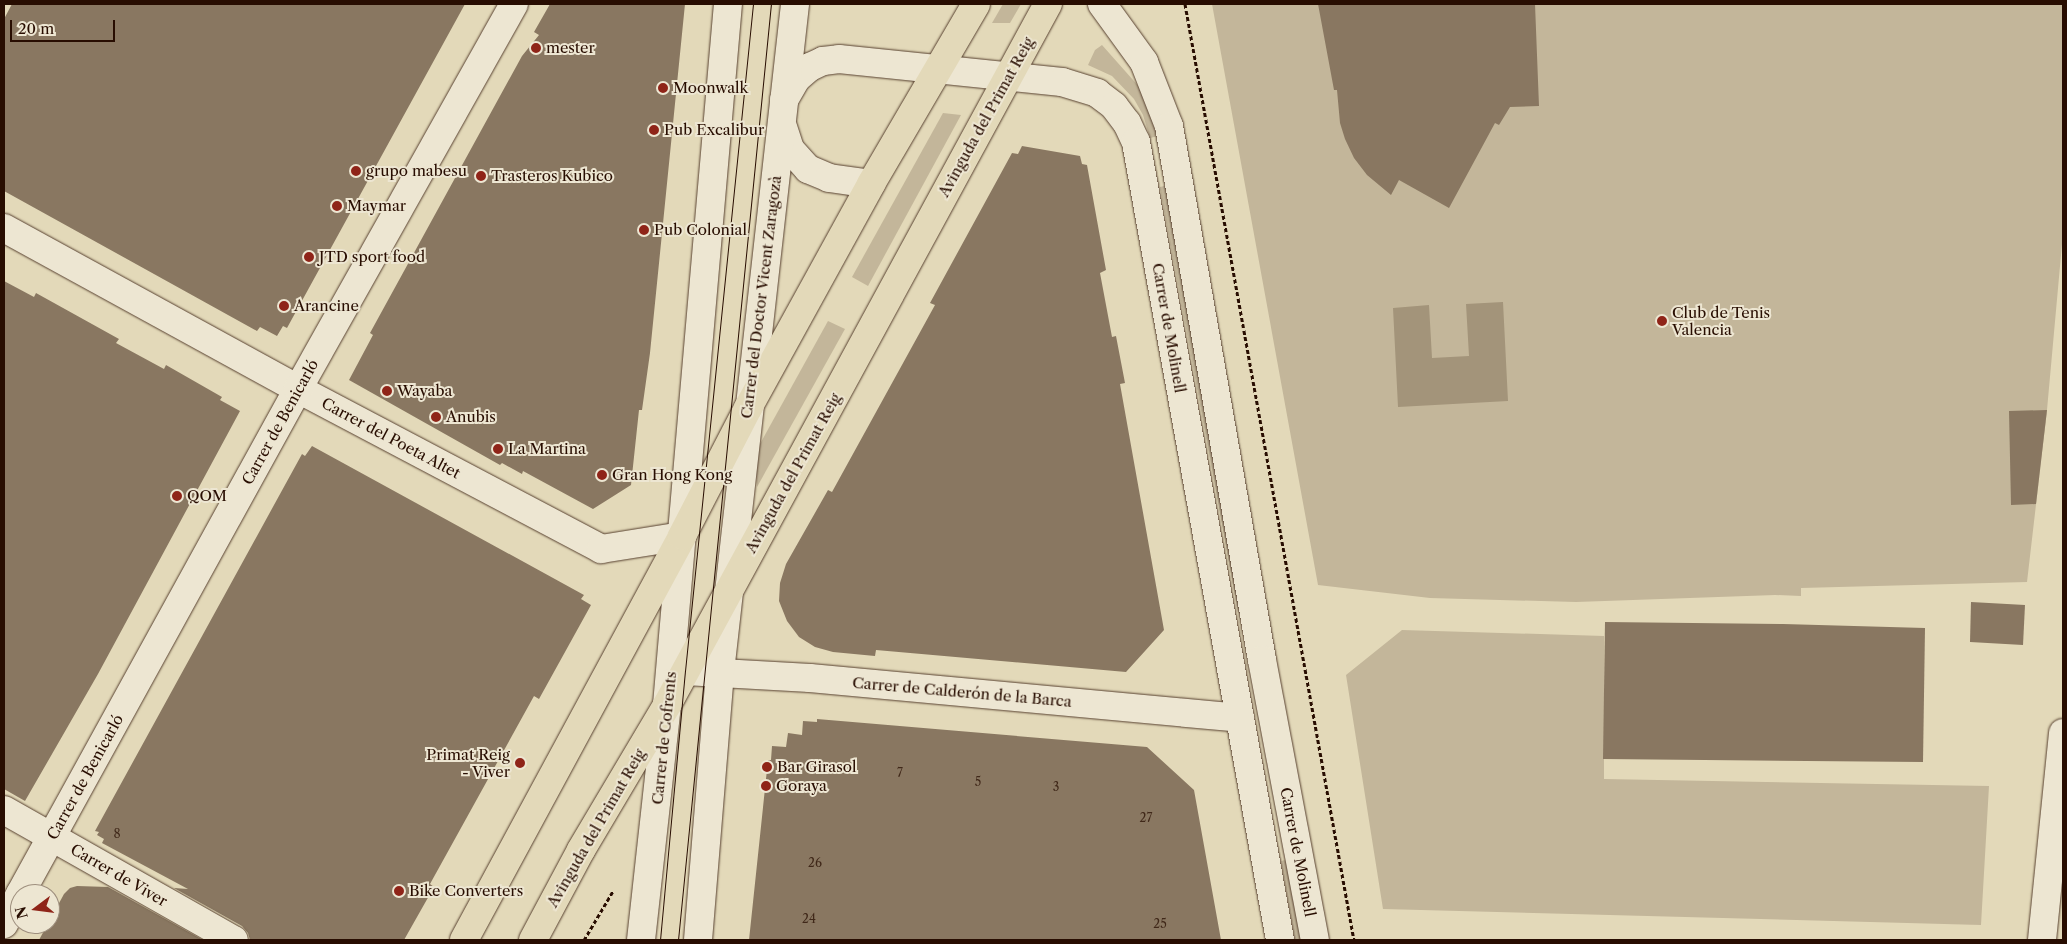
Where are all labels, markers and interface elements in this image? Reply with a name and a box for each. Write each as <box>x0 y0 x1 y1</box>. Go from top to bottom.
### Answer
scale bar <box>12 10 118 42</box>
text: 20 m <box>18 19 54 38</box>
street label: Avinguda del Primat Reig <box>934 34 1038 200</box>
place label: mester <box>546 39 595 57</box>
marker: mester <box>530 42 542 54</box>
place label: Moonwalk <box>673 79 748 97</box>
marker: Moonwalk <box>657 82 669 94</box>
place label: Pub Excalibur <box>664 121 764 139</box>
marker: Pub Excalibur <box>648 124 660 136</box>
place label: grupo mabesu <box>366 162 467 180</box>
marker: grupo mabesu <box>350 165 362 177</box>
place label: Trasteros Kubico <box>491 167 613 185</box>
marker: Trasteros Kubico <box>475 170 487 182</box>
street label: Carrer del Doctor Vicent Zaragozà <box>737 174 785 420</box>
place label: Maymar <box>347 197 406 215</box>
marker: Maymar <box>331 200 343 212</box>
place label: Pub Colonial <box>654 221 747 239</box>
marker: Pub Colonial <box>638 224 650 236</box>
place label: JTD sport food <box>319 248 425 266</box>
marker: JTD sport food <box>303 251 315 263</box>
street label: Carrer de Molinell <box>1149 262 1189 394</box>
place label: Arancine <box>294 297 359 315</box>
marker: Arancine <box>278 300 290 312</box>
place label: Club de Tenis Valencia <box>1672 303 1771 338</box>
marker: Club de Tenis Valencia <box>1656 315 1668 327</box>
street label: Carrer de Benicarló <box>238 356 322 488</box>
place label: Wayaba <box>397 382 452 400</box>
marker: Wayaba <box>381 385 393 397</box>
street label: Avinguda del Primat Reig <box>741 390 845 556</box>
street label: Carrer del Poeta Altet <box>318 394 464 482</box>
place label: Anubis <box>446 408 496 426</box>
marker: Anubis <box>430 411 442 423</box>
place label: La Martina <box>508 440 586 458</box>
marker: La Martina <box>492 443 504 455</box>
place label: Gran Hong Kong <box>612 466 732 484</box>
marker: Gran Hong Kong <box>596 469 608 481</box>
place label: QOM <box>187 487 227 505</box>
marker: QOM <box>171 490 183 502</box>
street label: Carrer de Cofrents <box>648 670 680 806</box>
street label: Carrer de Calderón de la Barca <box>851 673 1073 711</box>
street label: Carrer de Benicarló <box>43 711 127 843</box>
place label: Primat Reig - Viver <box>426 745 510 780</box>
street label: Avinguda del Primat Reig <box>543 745 649 911</box>
marker: Primat Reig - Viver <box>514 757 526 769</box>
place label: Bar Girasol <box>777 758 857 776</box>
marker: Bar Girasol <box>761 761 773 773</box>
house number: 7 <box>897 766 903 780</box>
house number: 5 <box>975 775 981 789</box>
place label: Goraya <box>776 777 827 795</box>
marker: Goraya <box>760 780 772 792</box>
house number: 3 <box>1053 780 1059 794</box>
street label: Carrer de Molinell <box>1277 786 1319 918</box>
house number: 27 <box>1140 811 1152 825</box>
house number: 8 <box>113 827 121 841</box>
street label: Carrer de Viver <box>67 840 171 910</box>
house number: 26 <box>808 856 822 870</box>
place label: Bike Converters <box>409 882 523 900</box>
north arrow <box>10 884 60 934</box>
marker: Bike Converters <box>393 885 405 897</box>
text: N <box>11 904 32 921</box>
house number: 24 <box>802 912 816 926</box>
house number: 25 <box>1153 917 1167 931</box>

